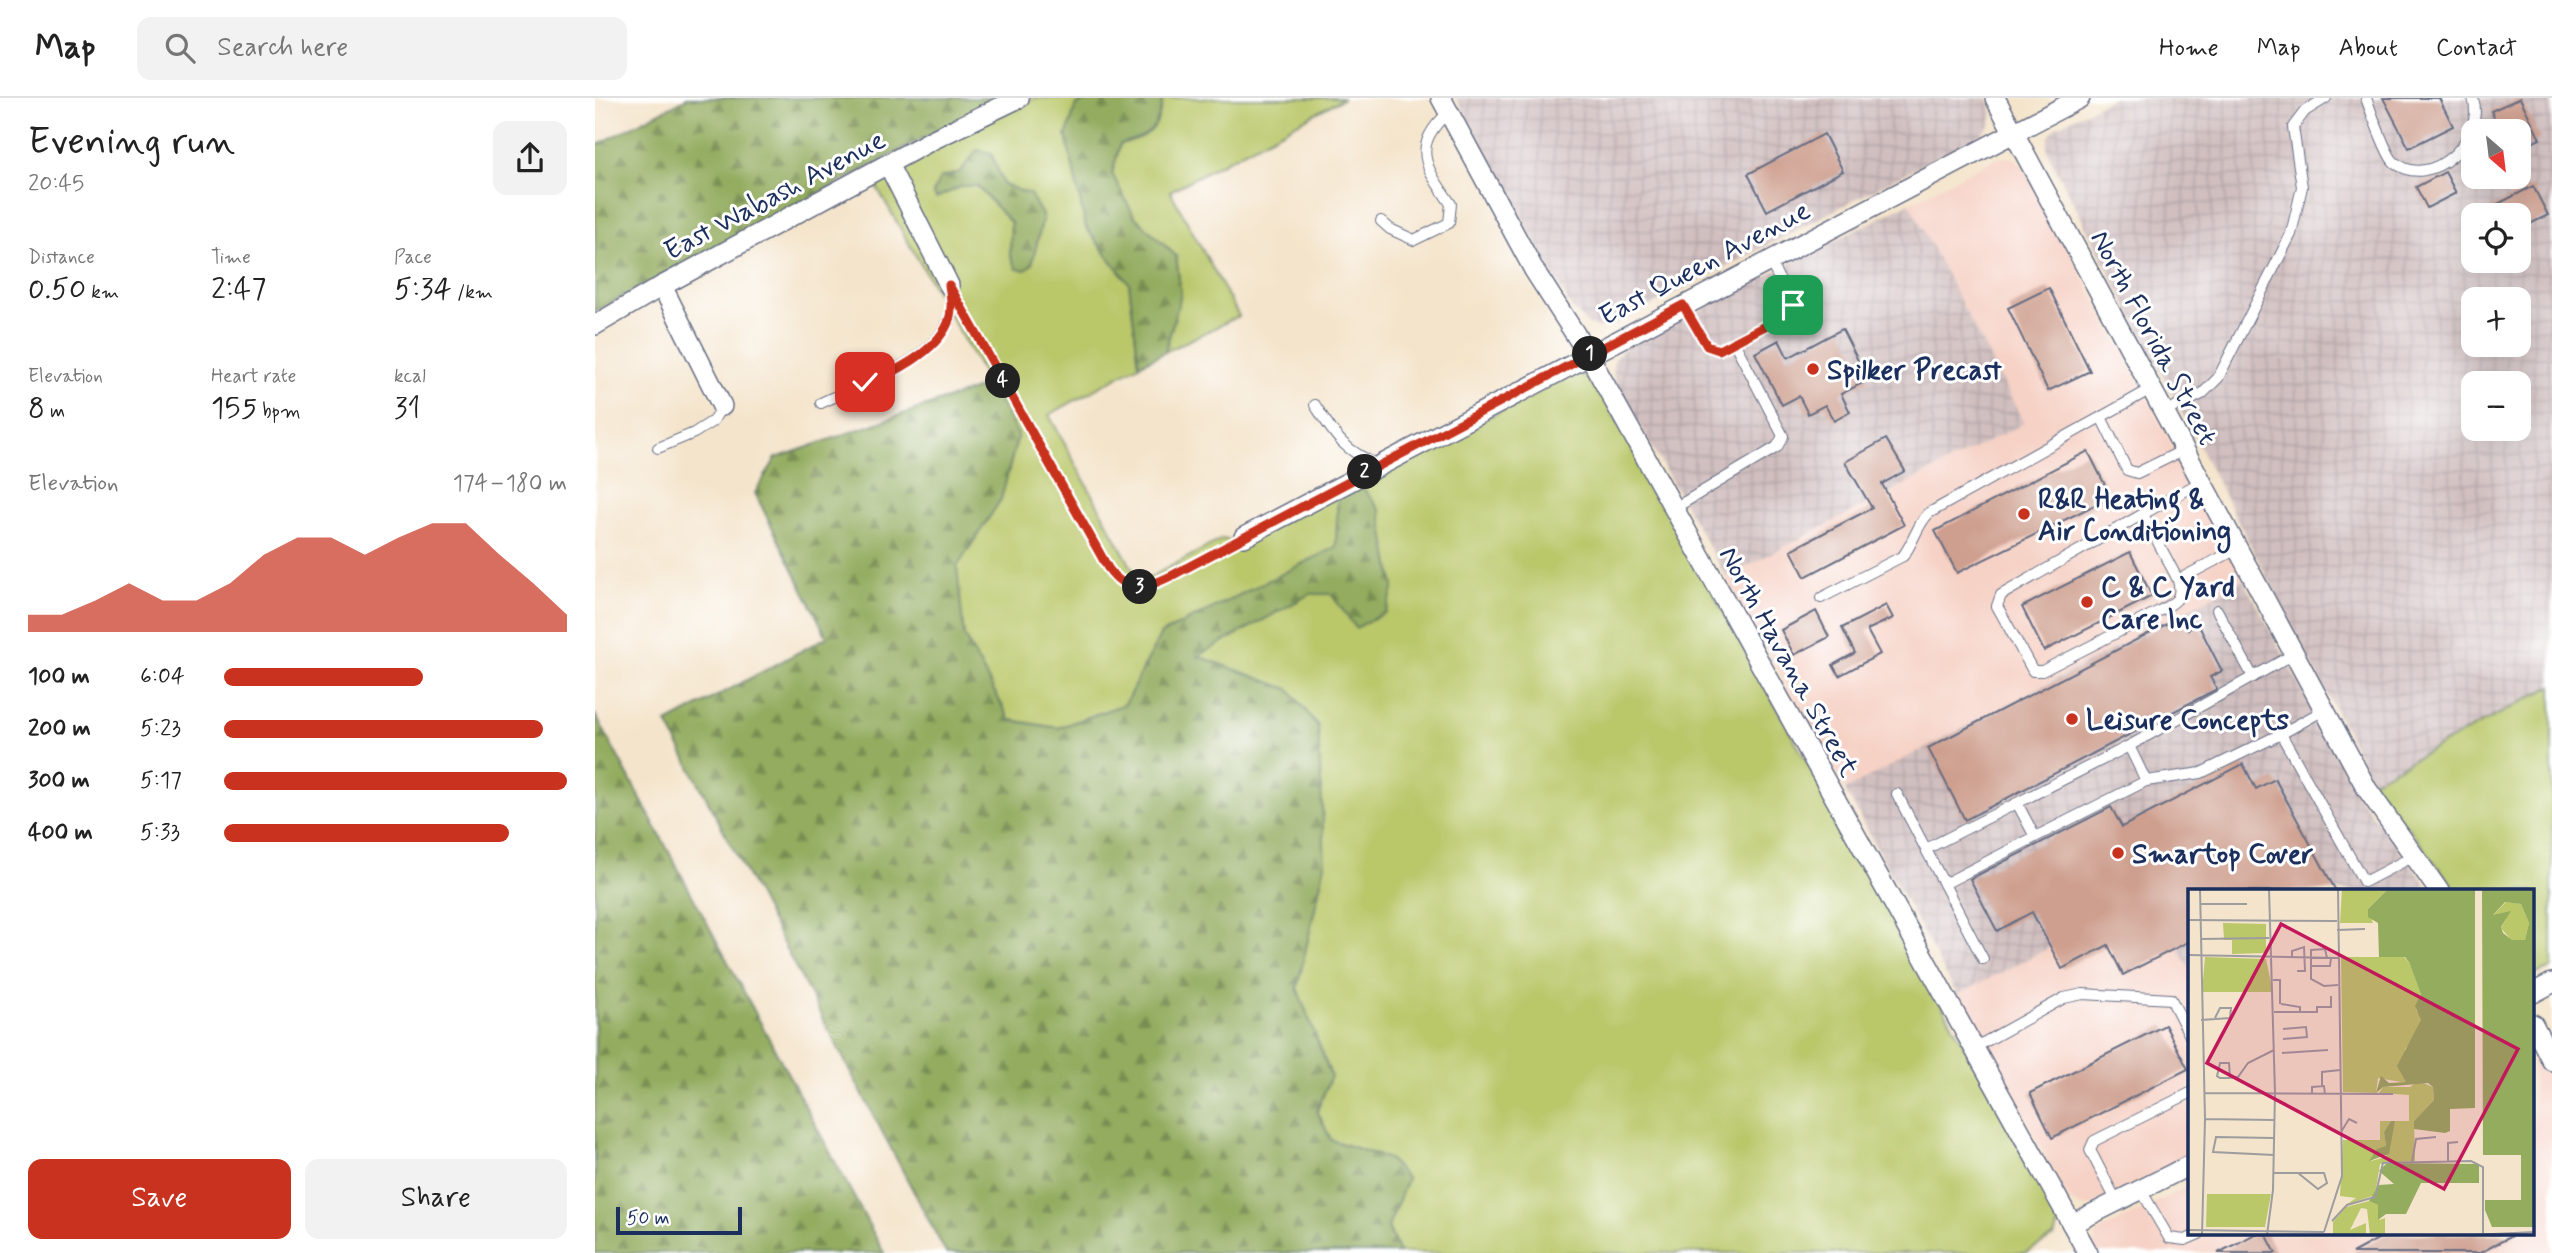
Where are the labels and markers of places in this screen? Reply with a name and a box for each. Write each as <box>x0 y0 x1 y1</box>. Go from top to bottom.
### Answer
pin <box>1763 275 1823 335</box>
pin: 1 <box>1573 336 1607 372</box>
pin <box>835 352 895 412</box>
place label: Spilker Precast <box>1827 353 2002 390</box>
marker: Spilker Precast <box>1805 361 1821 377</box>
pin: 4 <box>985 364 1021 398</box>
pin: 2 <box>1347 454 1383 490</box>
place label: R&R Heating & Air Conditioning <box>2038 482 2231 554</box>
marker: R&R Heating & Air Conditioning <box>2016 506 2032 522</box>
pin: 3 <box>1123 570 1157 604</box>
place label: C & C Yard Care Inc <box>2101 570 2235 639</box>
marker: C & C Yard Care Inc <box>2079 594 2095 610</box>
place label: Leisure Concepts <box>2086 703 2290 740</box>
marker: Leisure Concepts <box>2064 711 2080 727</box>
place label: Smartop Cover <box>2132 837 2314 874</box>
marker: Smartop Cover <box>2110 845 2126 861</box>

